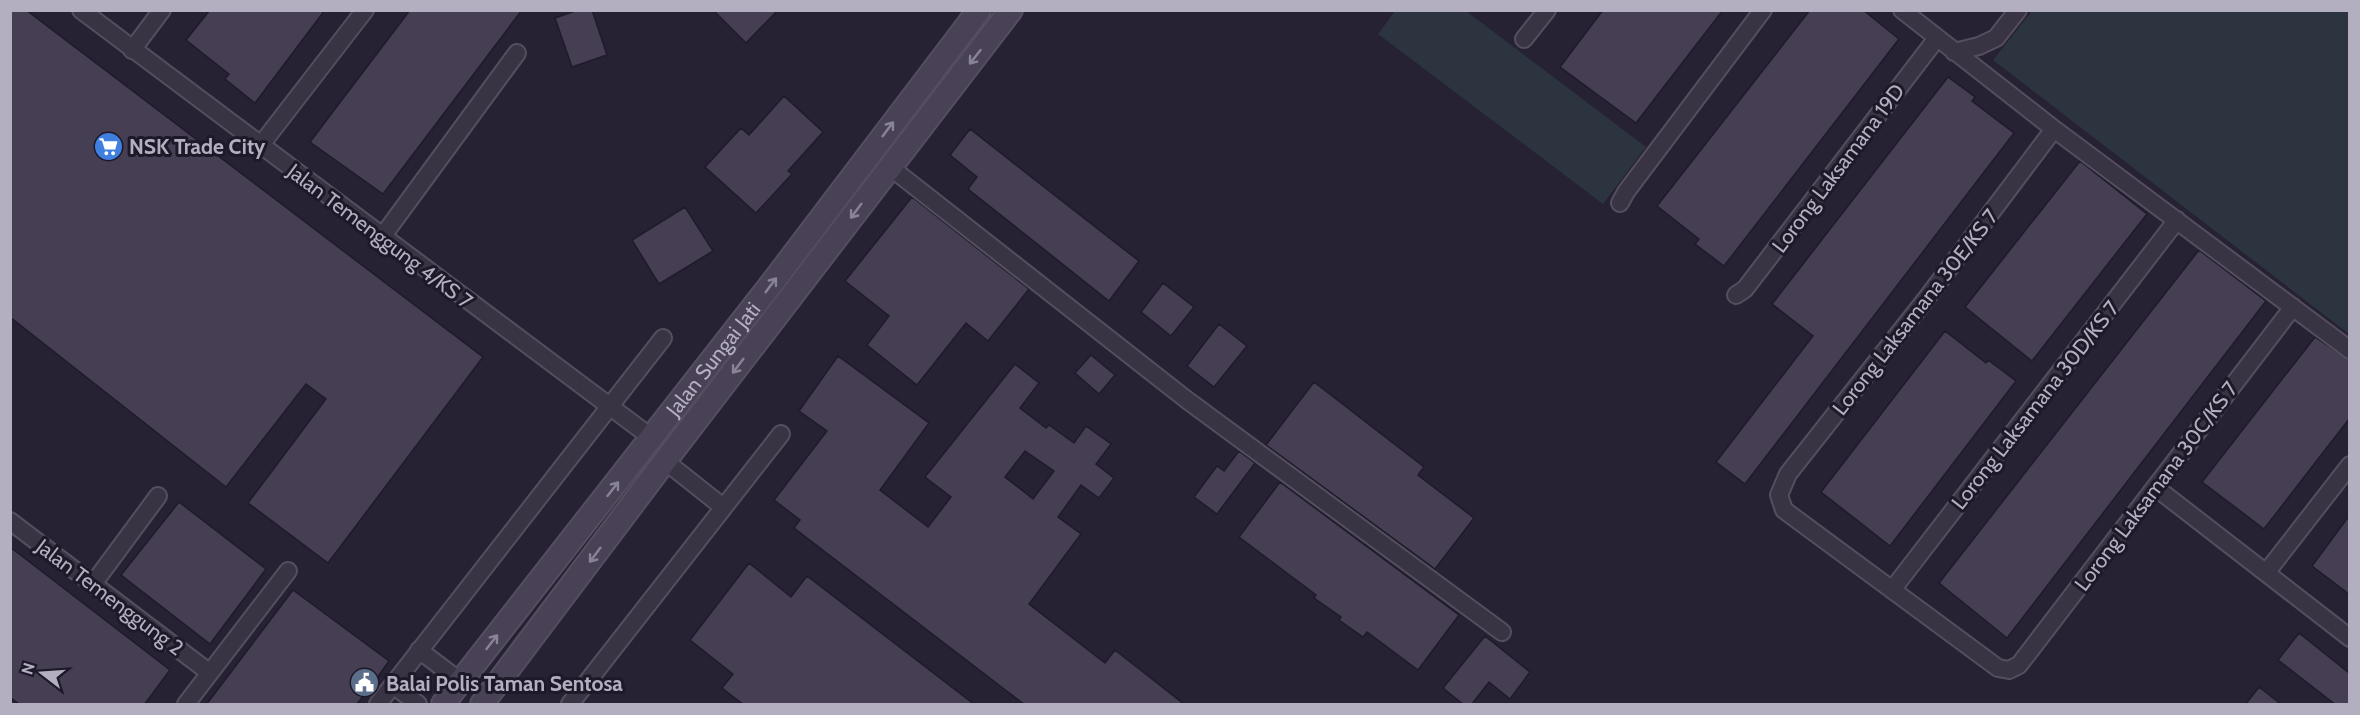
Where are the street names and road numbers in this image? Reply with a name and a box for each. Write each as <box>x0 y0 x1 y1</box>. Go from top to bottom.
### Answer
street label: Lorong Laksamana 19D <box>1766 79 1910 257</box>
street label: Jalan Temenggung 4/KS 7 <box>282 158 478 314</box>
street label: Lorong Laksamana 30E/KS 7 <box>1827 204 2003 420</box>
street label: Lorong Laksamana 30D/KS 7 <box>1946 296 2124 514</box>
street label: Jalan Sungai Jati <box>660 297 765 422</box>
street label: Lorong Laksamana 30C/KS 7 <box>2069 376 2243 596</box>
street label: Jalan Temenggung 2 <box>31 533 189 660</box>

